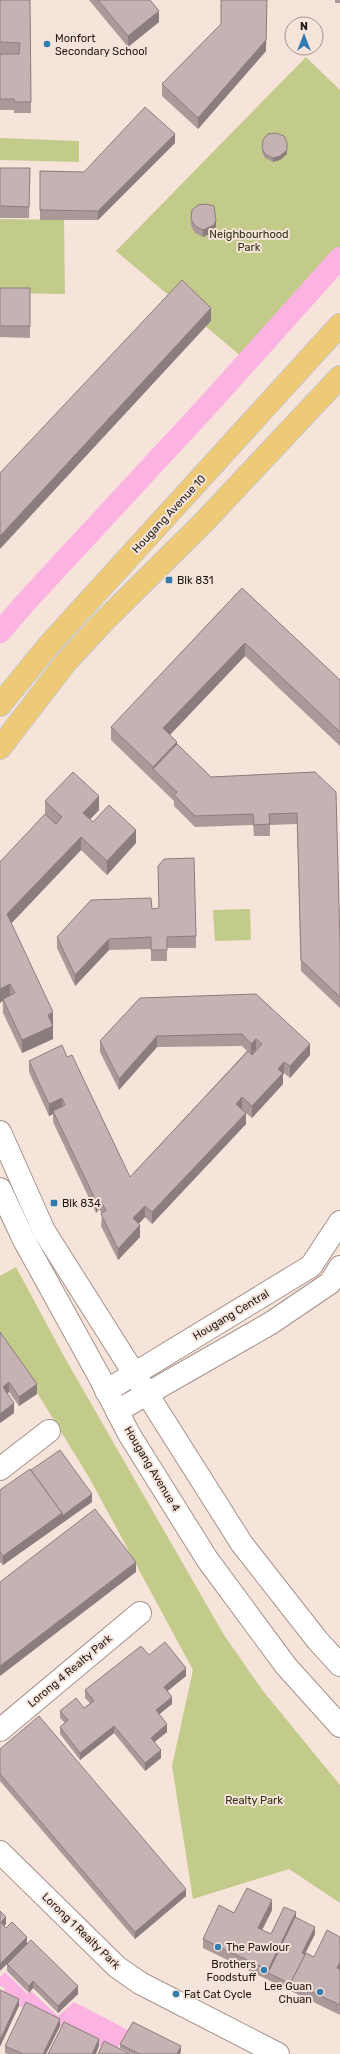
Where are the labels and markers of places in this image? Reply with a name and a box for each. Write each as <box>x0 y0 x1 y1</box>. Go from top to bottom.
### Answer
place label: Monfort Secondary School <box>55 32 147 58</box>
marker: Monfort Secondary School <box>42 39 52 49</box>
place label: Blk 831 <box>177 574 213 587</box>
marker: Blk 831 <box>164 575 174 585</box>
place label: Blk 834 <box>62 1197 101 1210</box>
marker: Blk 834 <box>49 1198 59 1208</box>
place label: The Pawlour <box>226 1941 290 1954</box>
marker: The Pawlour <box>213 1942 223 1952</box>
place label: Brothers Foodstuff <box>206 1958 256 1984</box>
marker: Brothers Foodstuff <box>259 1965 269 1975</box>
place label: Lee Guan Chuan <box>264 1980 312 2006</box>
marker: Lee Guan Chuan <box>315 1987 325 1997</box>
place label: Fat Cat Cycle <box>184 1988 252 2001</box>
marker: Fat Cat Cycle <box>171 1989 181 1999</box>

